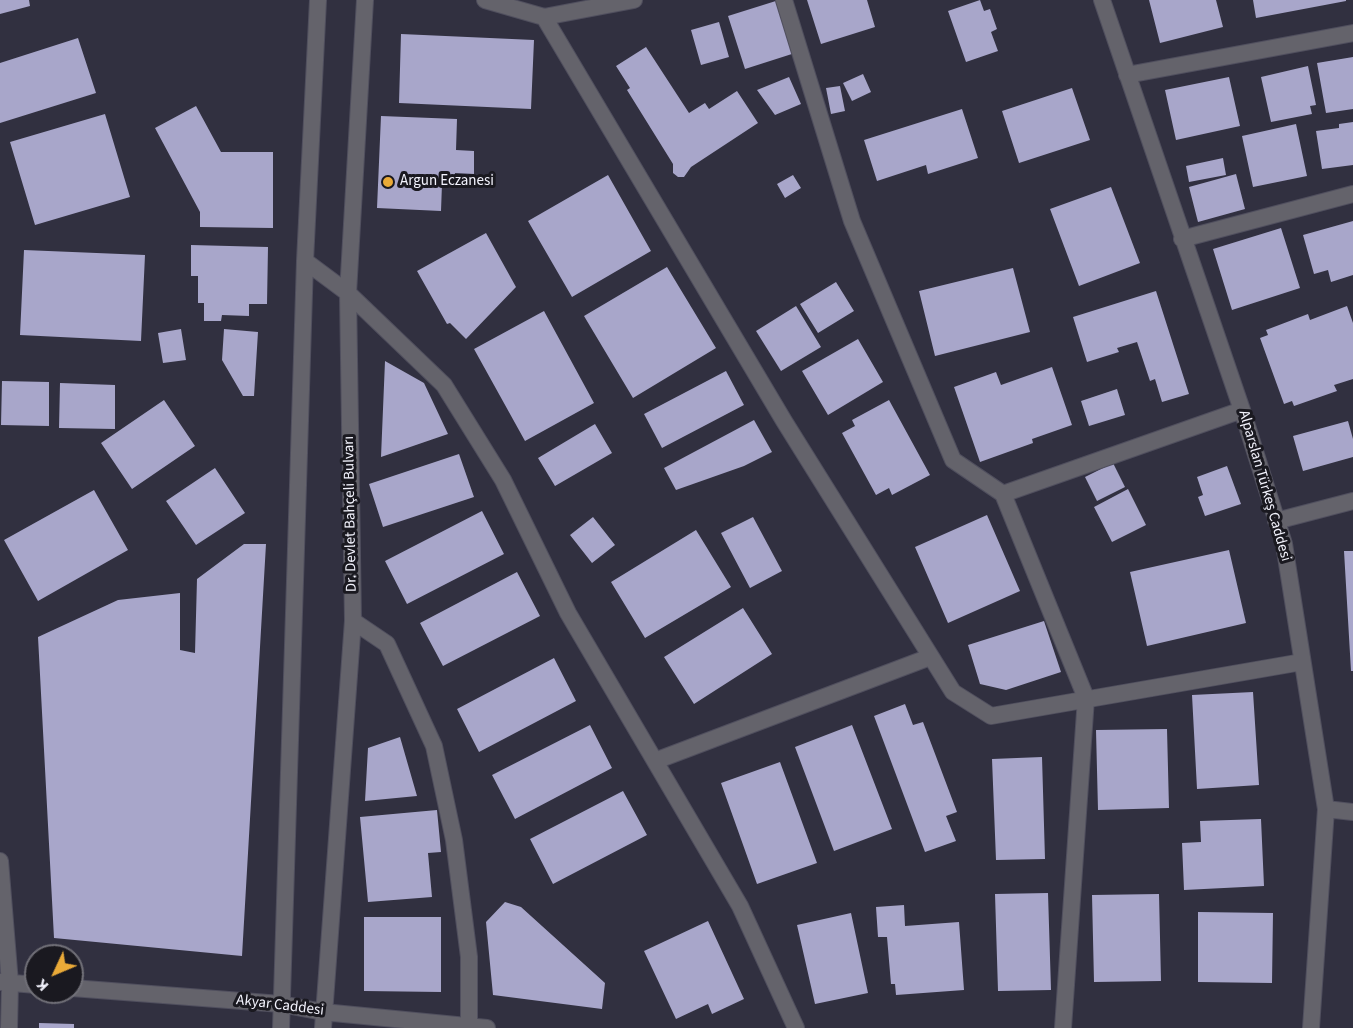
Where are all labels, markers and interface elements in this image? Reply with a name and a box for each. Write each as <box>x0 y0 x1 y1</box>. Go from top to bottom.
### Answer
place label: Argun Eczanesi <box>400 173 494 191</box>
marker: Argun Eczanesi <box>381 175 395 189</box>
street label: Alparslan Türkeş Caddesi <box>1234 408 1294 564</box>
street label: Dr. Devlet Bahçeli Bulvarı <box>341 436 361 592</box>
north arrow <box>24 944 84 1004</box>
text: K <box>31 974 54 996</box>
street label: Akyar Caddesi <box>235 992 325 1020</box>

